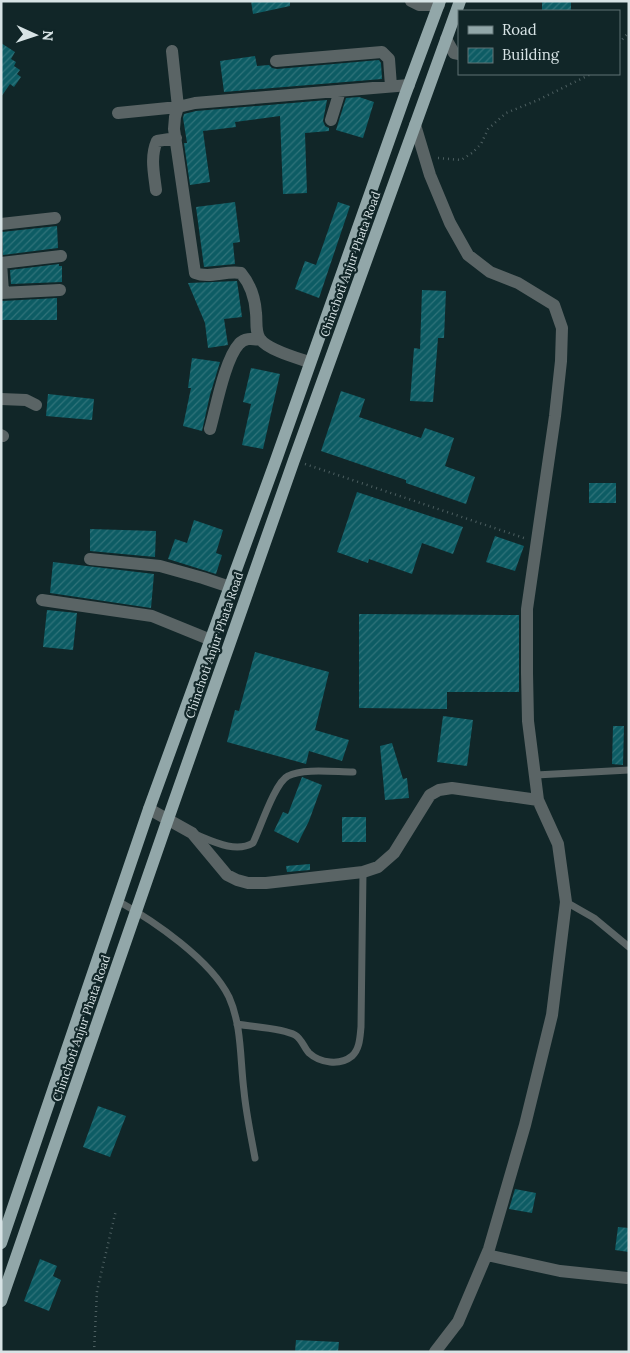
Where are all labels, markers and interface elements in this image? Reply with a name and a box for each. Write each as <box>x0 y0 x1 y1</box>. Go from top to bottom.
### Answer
north arrow <box>10 10 60 60</box>
legend <box>458 10 620 75</box>
text: Road <box>502 20 537 39</box>
text: N <box>39 30 57 42</box>
text: Building <box>502 45 560 64</box>
street label: Chinchoti Anjur Phata Road <box>317 189 383 339</box>
street label: Chinchoti Anjur Phata Road <box>182 570 246 720</box>
street label: Chinchoti Anjur Phata Road <box>49 953 113 1103</box>

